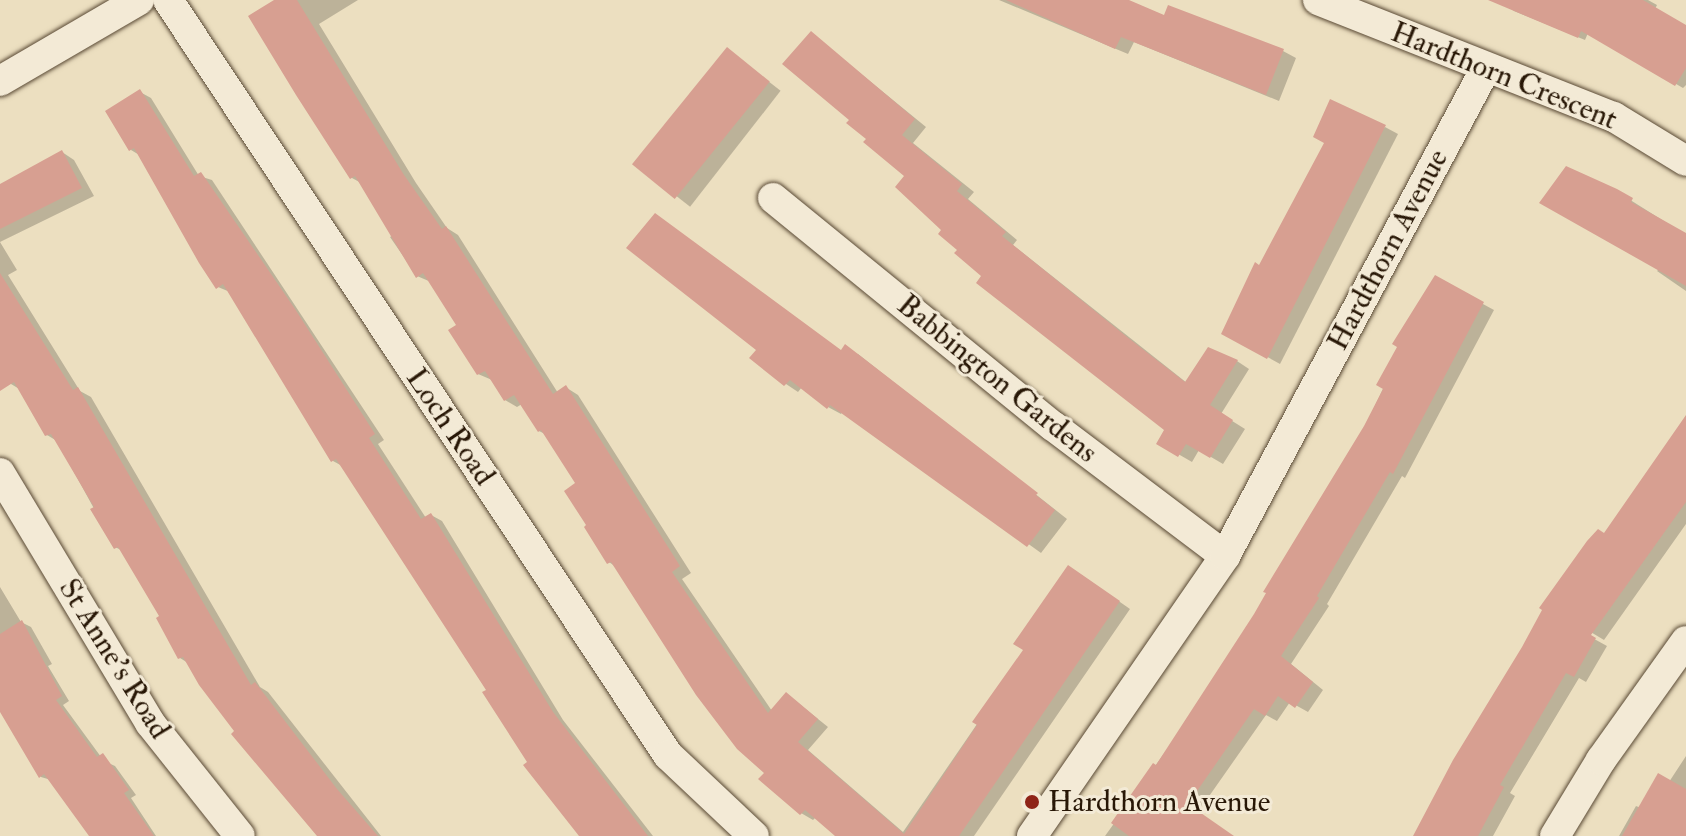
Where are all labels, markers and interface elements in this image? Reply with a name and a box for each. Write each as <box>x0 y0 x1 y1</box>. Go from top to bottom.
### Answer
street label: Hardthorn Crescent <box>1386 14 1622 138</box>
street label: Hardthorn Avenue <box>1320 143 1456 357</box>
street label: Babbington Gardens <box>890 287 1104 471</box>
street label: Loch Road <box>398 362 502 492</box>
street label: St Anne's Road <box>51 572 177 746</box>
place label: Hardthorn Avenue <box>1048 784 1270 820</box>
marker: Hardthorn Avenue <box>1023 793 1041 811</box>

